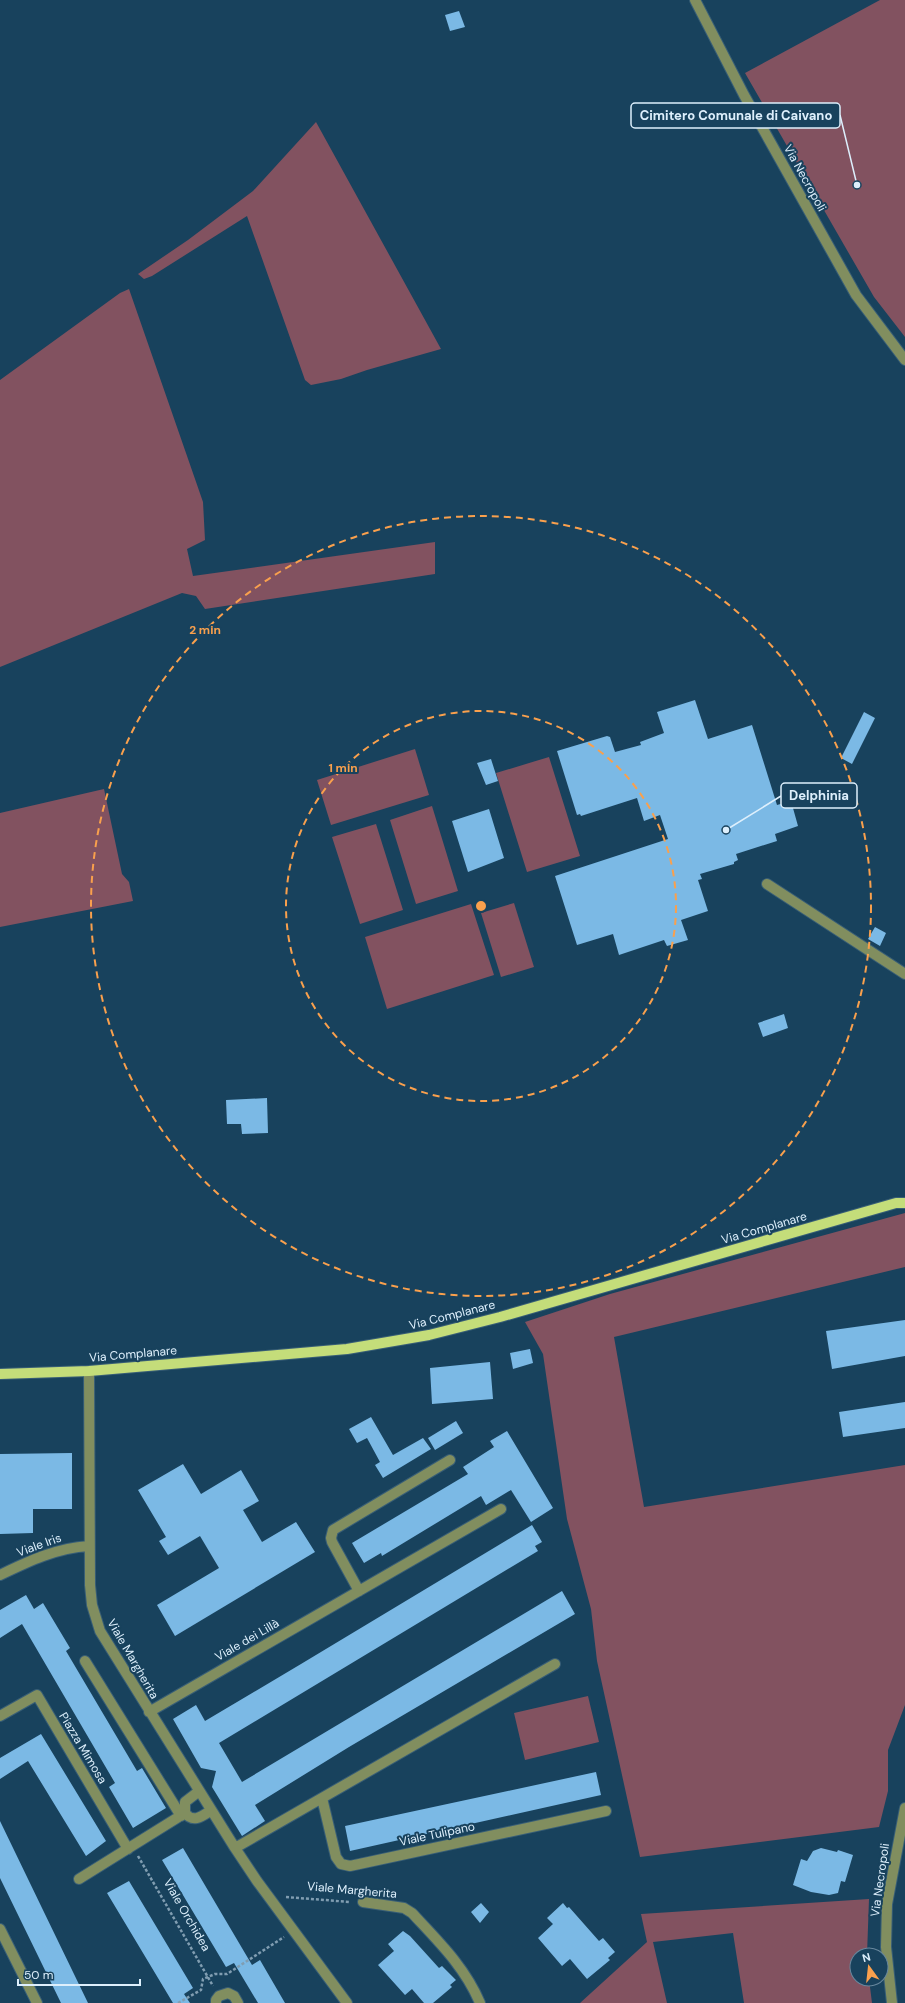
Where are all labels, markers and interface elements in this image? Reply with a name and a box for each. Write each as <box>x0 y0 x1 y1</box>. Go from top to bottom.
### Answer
callout: Cimitero Comunale di Caivano <box>631 103 840 128</box>
text: Cimitero Comunale di Caivano <box>640 107 832 124</box>
street label: Via Necropoli <box>780 142 830 214</box>
text: 2 min <box>189 622 221 638</box>
text: 1 min <box>328 760 358 776</box>
callout: Delphinia <box>781 783 857 808</box>
text: Delphinia <box>789 787 849 804</box>
centre of rings <box>474 899 488 913</box>
street label: Via Complanare <box>719 1208 809 1248</box>
street label: Via Complanare <box>407 1297 497 1333</box>
street label: Via Complanare <box>88 1342 178 1366</box>
street label: Viale Iris <box>15 1530 63 1560</box>
street label: Viale dei Lillà <box>212 1615 282 1665</box>
street label: Viale Margherita <box>104 1616 162 1702</box>
street label: Piazza Mimosa <box>55 1709 111 1787</box>
street label: Viale Tulipano <box>398 1818 476 1850</box>
street label: Via Necropoli <box>867 1842 893 1918</box>
street label: Viale Orchidea <box>160 1876 214 1954</box>
street label: Viale Margherita <box>306 1878 398 1902</box>
north arrow <box>849 1947 889 1987</box>
text: N <box>861 1950 872 1965</box>
scale bar <box>18 1961 140 1987</box>
text: 50 m <box>24 1967 53 1983</box>

